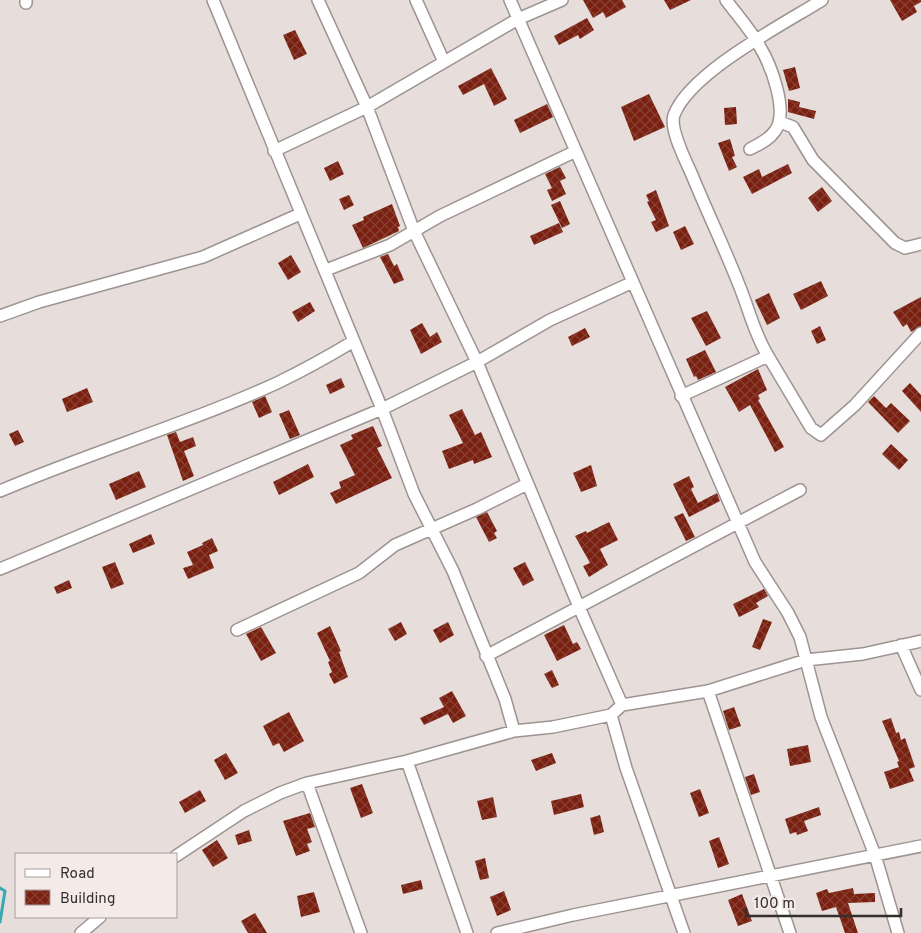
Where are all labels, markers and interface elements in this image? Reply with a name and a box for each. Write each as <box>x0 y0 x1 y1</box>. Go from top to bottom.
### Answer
legend <box>15 853 178 918</box>
text: Road <box>60 865 95 884</box>
scale bar <box>746 886 901 918</box>
text: Building <box>60 890 115 909</box>
text: 100 m <box>754 895 795 914</box>

